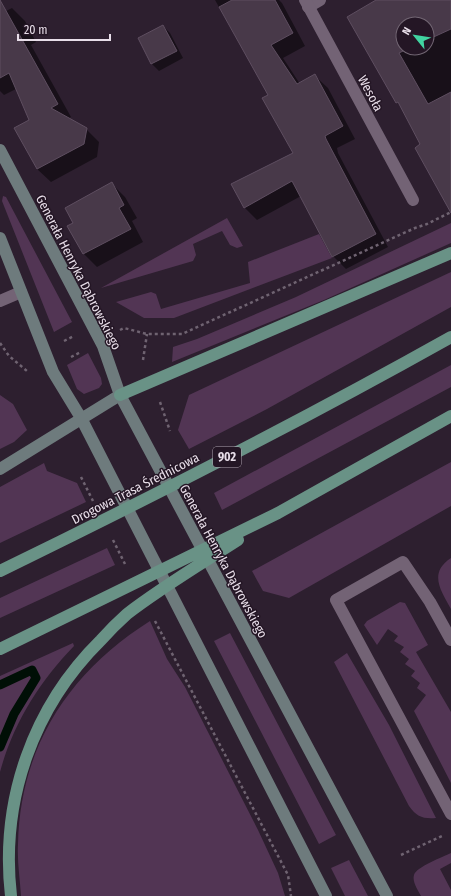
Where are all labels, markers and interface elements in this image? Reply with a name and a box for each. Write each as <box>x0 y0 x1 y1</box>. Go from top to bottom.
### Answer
scale bar <box>18 16 110 42</box>
north arrow <box>395 16 435 56</box>
text: 20 m <box>24 23 48 37</box>
text: N <box>399 25 414 37</box>
street label: Wesoła <box>355 73 386 114</box>
street label: Generała Henryka Dąbrowskiego <box>33 192 124 352</box>
road number: 902 <box>213 447 241 467</box>
street label: Drogowa Trasa Średnicowa <box>69 450 201 527</box>
street label: Generała Henryka Dąbrowskiego <box>177 482 271 641</box>

